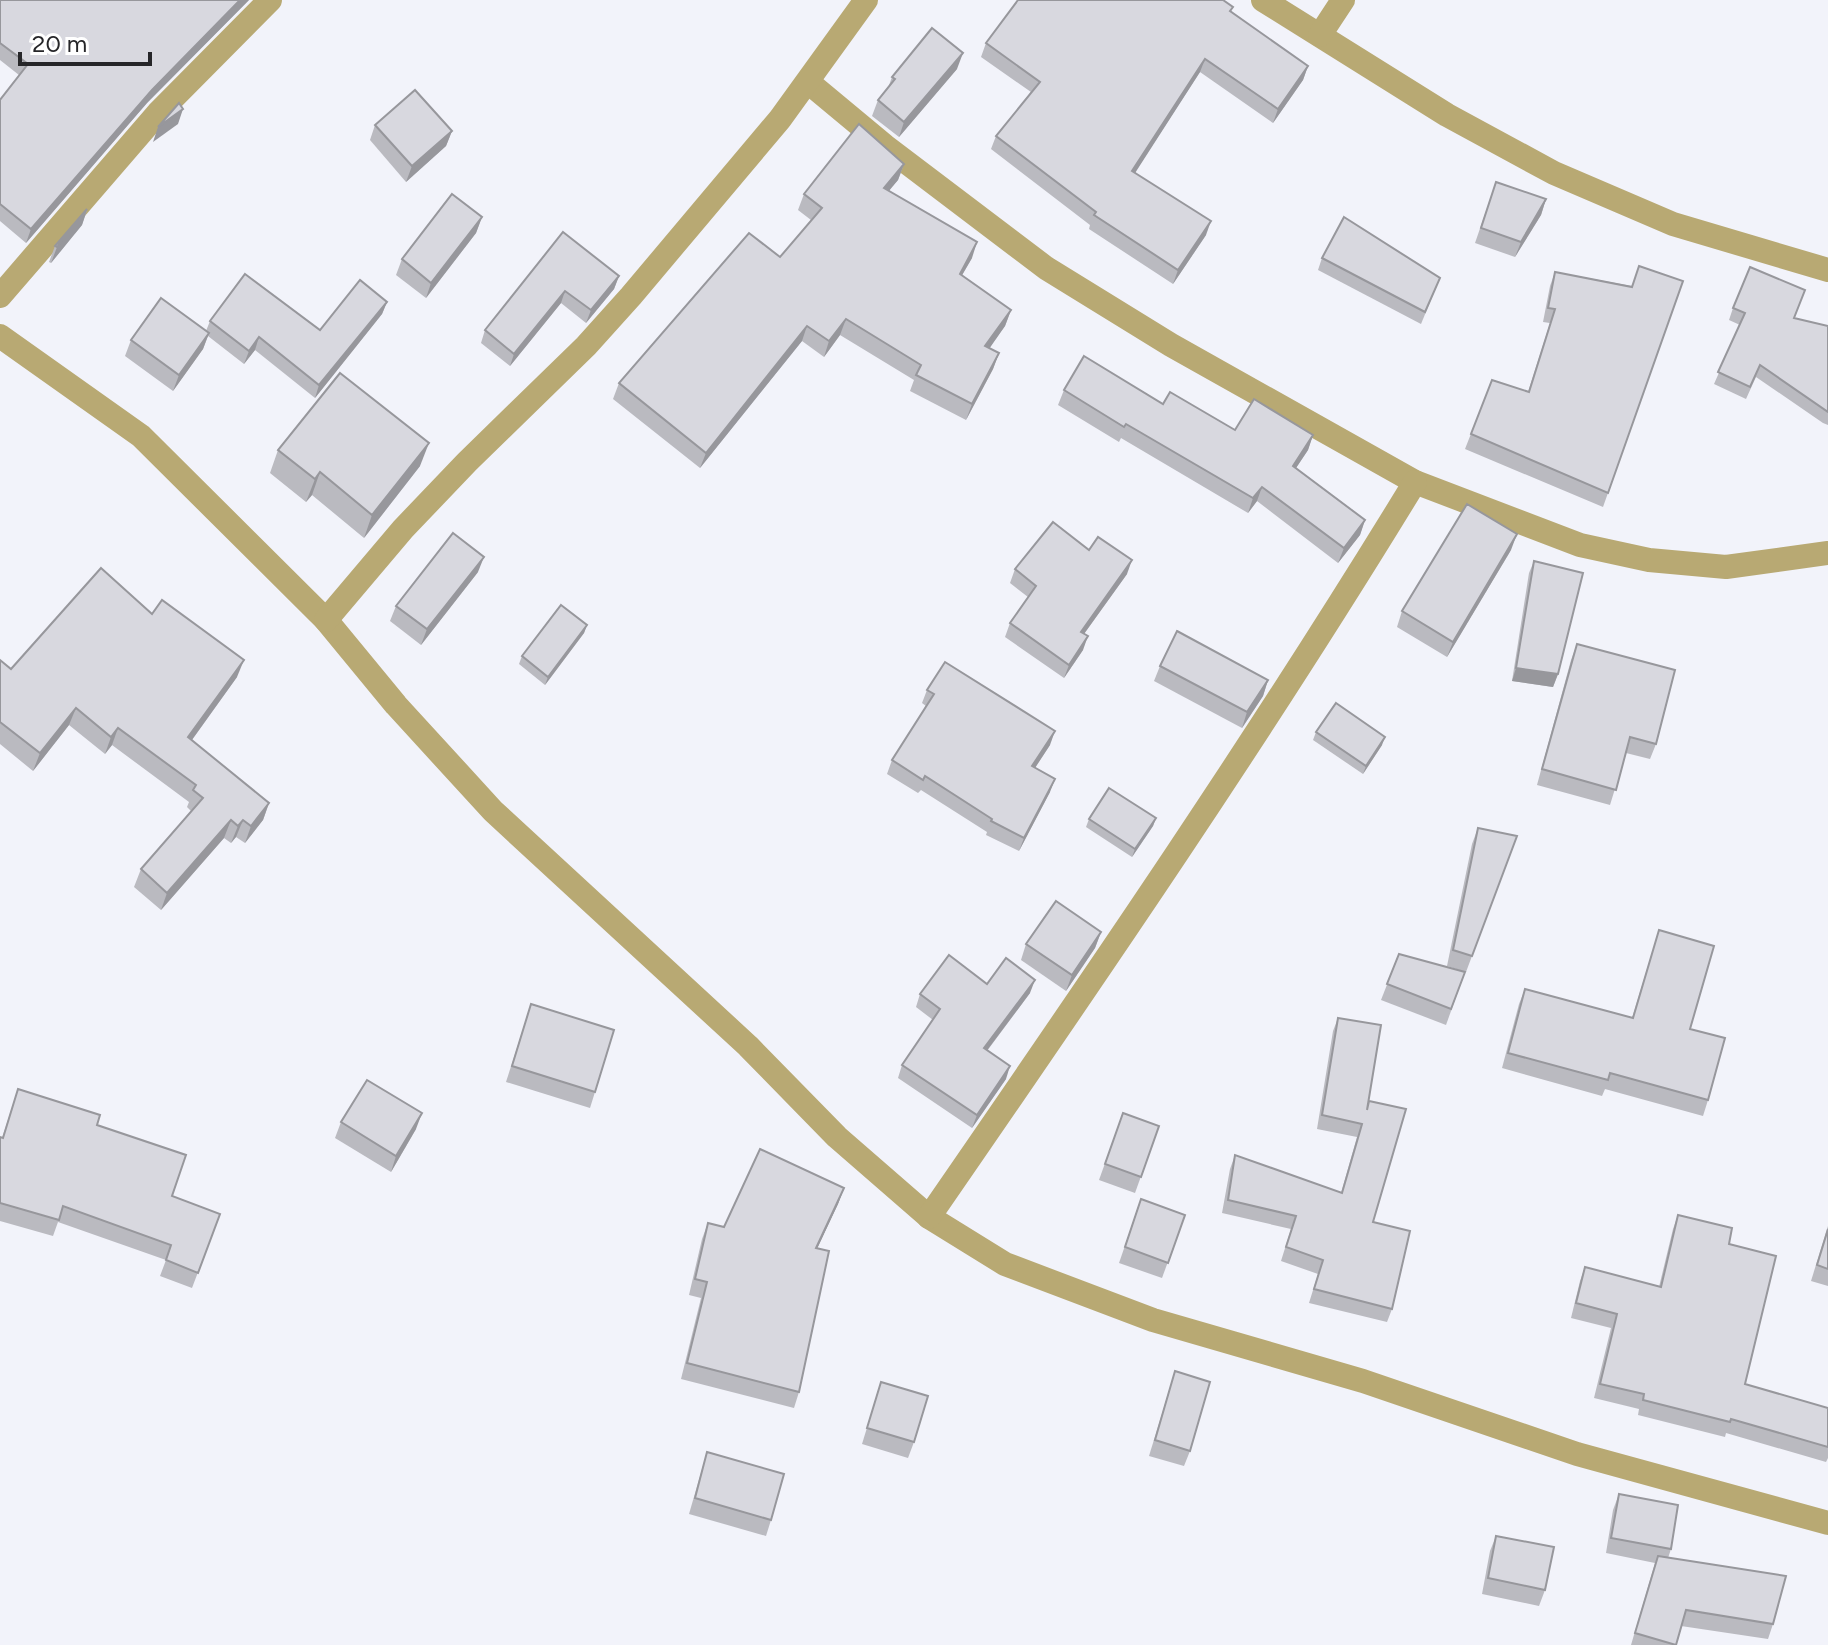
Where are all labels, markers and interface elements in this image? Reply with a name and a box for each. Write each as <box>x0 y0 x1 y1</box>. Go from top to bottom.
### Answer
scale bar <box>20 16 150 66</box>
text: 20 m <box>32 29 87 58</box>

